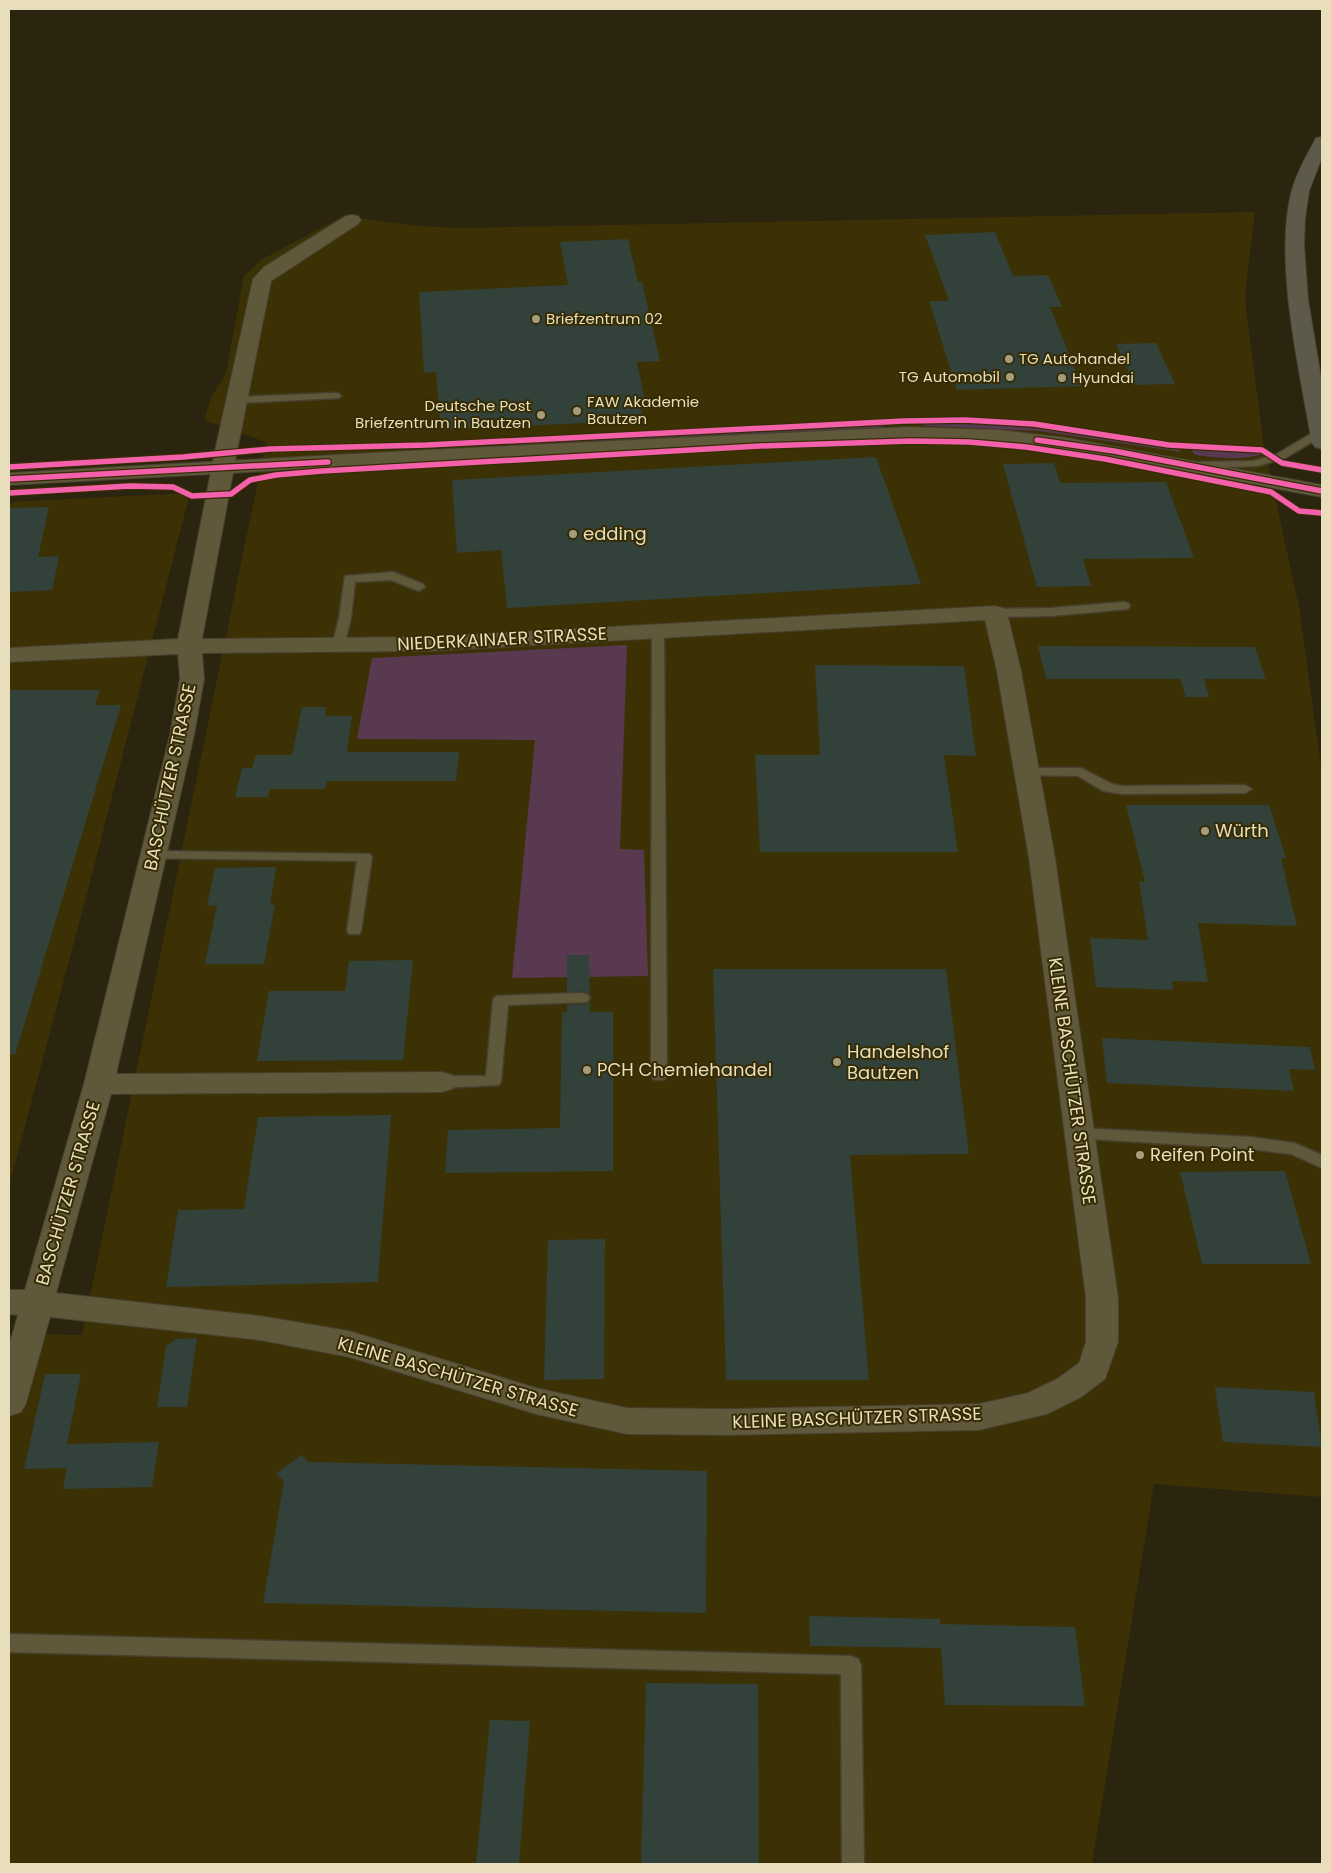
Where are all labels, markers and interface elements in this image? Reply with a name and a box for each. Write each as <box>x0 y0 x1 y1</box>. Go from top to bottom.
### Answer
place label: Briefzentrum 02 <box>546 308 663 329</box>
marker: Briefzentrum 02 <box>530 313 542 325</box>
place label: TG Autohandel <box>1019 348 1130 369</box>
marker: TG Autohandel <box>1003 353 1015 365</box>
place label: TG Automobil <box>899 366 1000 387</box>
place label: Hyundai <box>1072 367 1134 388</box>
marker: TG Automobil <box>1004 371 1016 383</box>
marker: Hyundai <box>1056 372 1068 384</box>
place label: FAW Akademie Bautzen <box>587 391 699 429</box>
place label: Deutsche Post Briefzentrum in Bautzen <box>355 395 531 433</box>
marker: FAW Akademie Bautzen <box>571 405 583 417</box>
marker: Deutsche Post Briefzentrum in Bautzen <box>535 409 547 421</box>
place label: edding <box>583 521 647 546</box>
marker: edding <box>567 528 579 540</box>
street label: NIEDERKAINAER STRASSE <box>396 621 608 656</box>
street label: BASCHÜTZER STRASSE <box>137 681 202 873</box>
place label: Würth <box>1215 818 1269 843</box>
marker: Würth <box>1199 825 1211 837</box>
street label: KLEINE BASCHÜTZER STRASSE <box>1043 956 1102 1206</box>
place label: Handelshof Bautzen <box>847 1039 949 1085</box>
marker: Handelshof Bautzen <box>831 1056 843 1068</box>
place label: PCH Chemiehandel <box>597 1057 772 1082</box>
marker: PCH Chemiehandel <box>581 1064 593 1076</box>
street label: BASCHÜTZER STRASSE <box>29 1098 106 1288</box>
place label: Reifen Point <box>1150 1142 1254 1167</box>
marker: Reifen Point <box>1134 1149 1146 1161</box>
street label: KLEINE BASCHÜTZER STRASSE <box>335 1330 581 1423</box>
street label: KLEINE BASCHÜTZER STRASSE <box>732 1401 982 1434</box>

